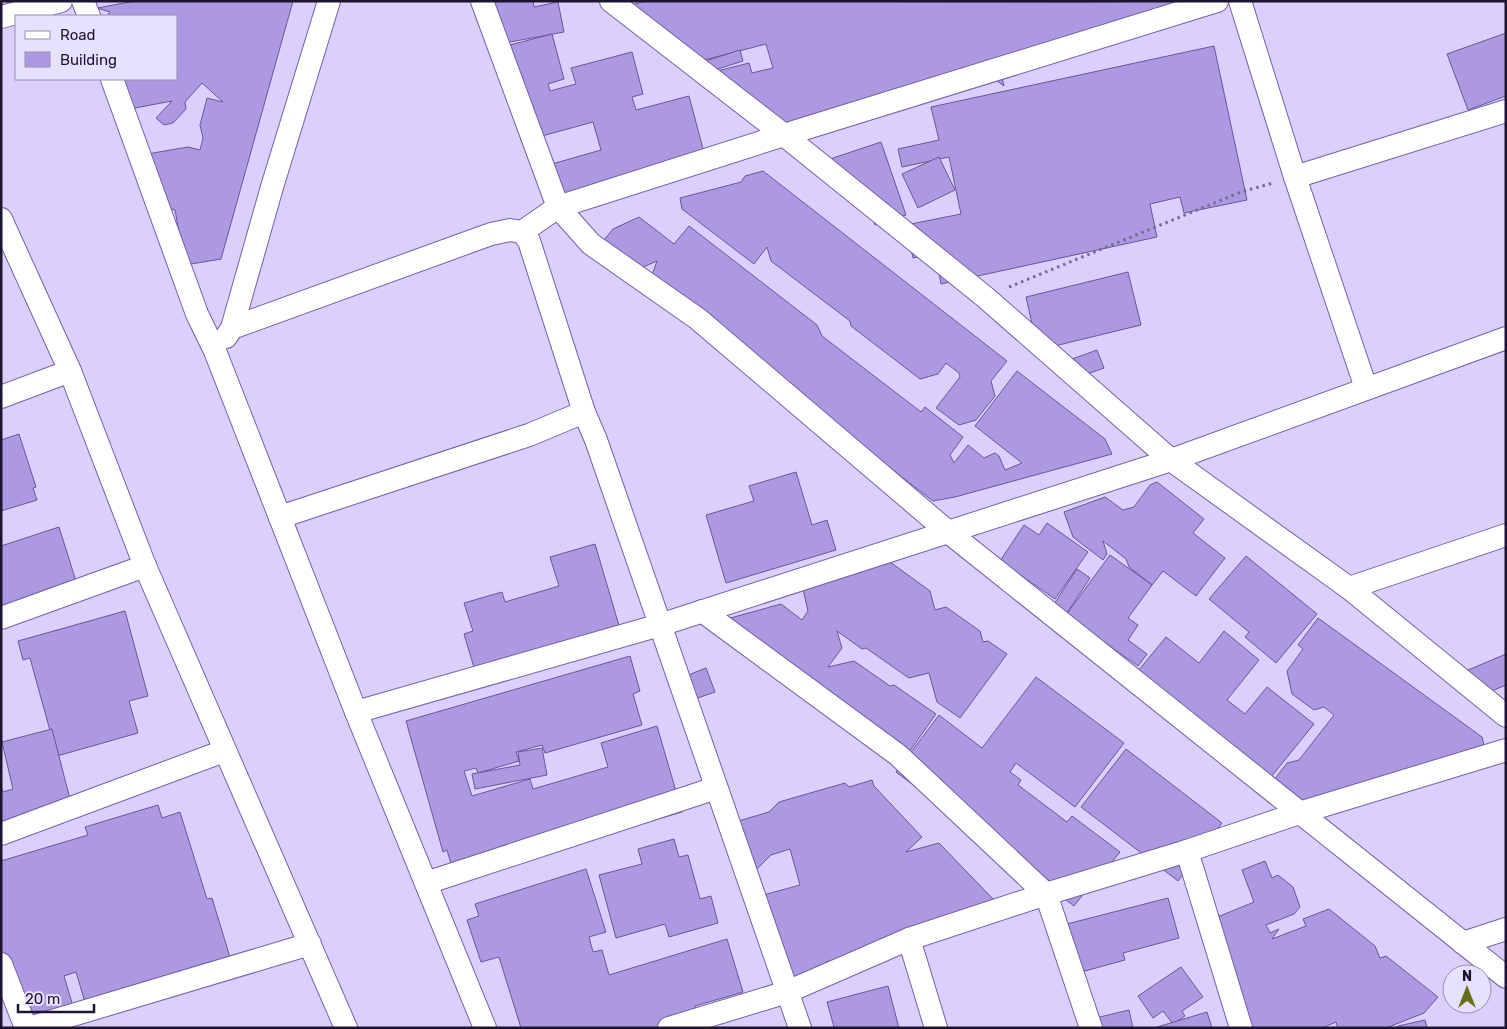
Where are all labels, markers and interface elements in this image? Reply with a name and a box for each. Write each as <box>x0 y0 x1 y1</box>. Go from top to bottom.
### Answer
legend <box>15 15 178 80</box>
text: Road <box>60 26 96 44</box>
text: Building <box>60 51 117 69</box>
north arrow <box>1442 964 1492 1014</box>
text: N <box>1462 968 1472 985</box>
scale bar <box>18 982 94 1014</box>
text: 20 m <box>25 990 60 1008</box>

